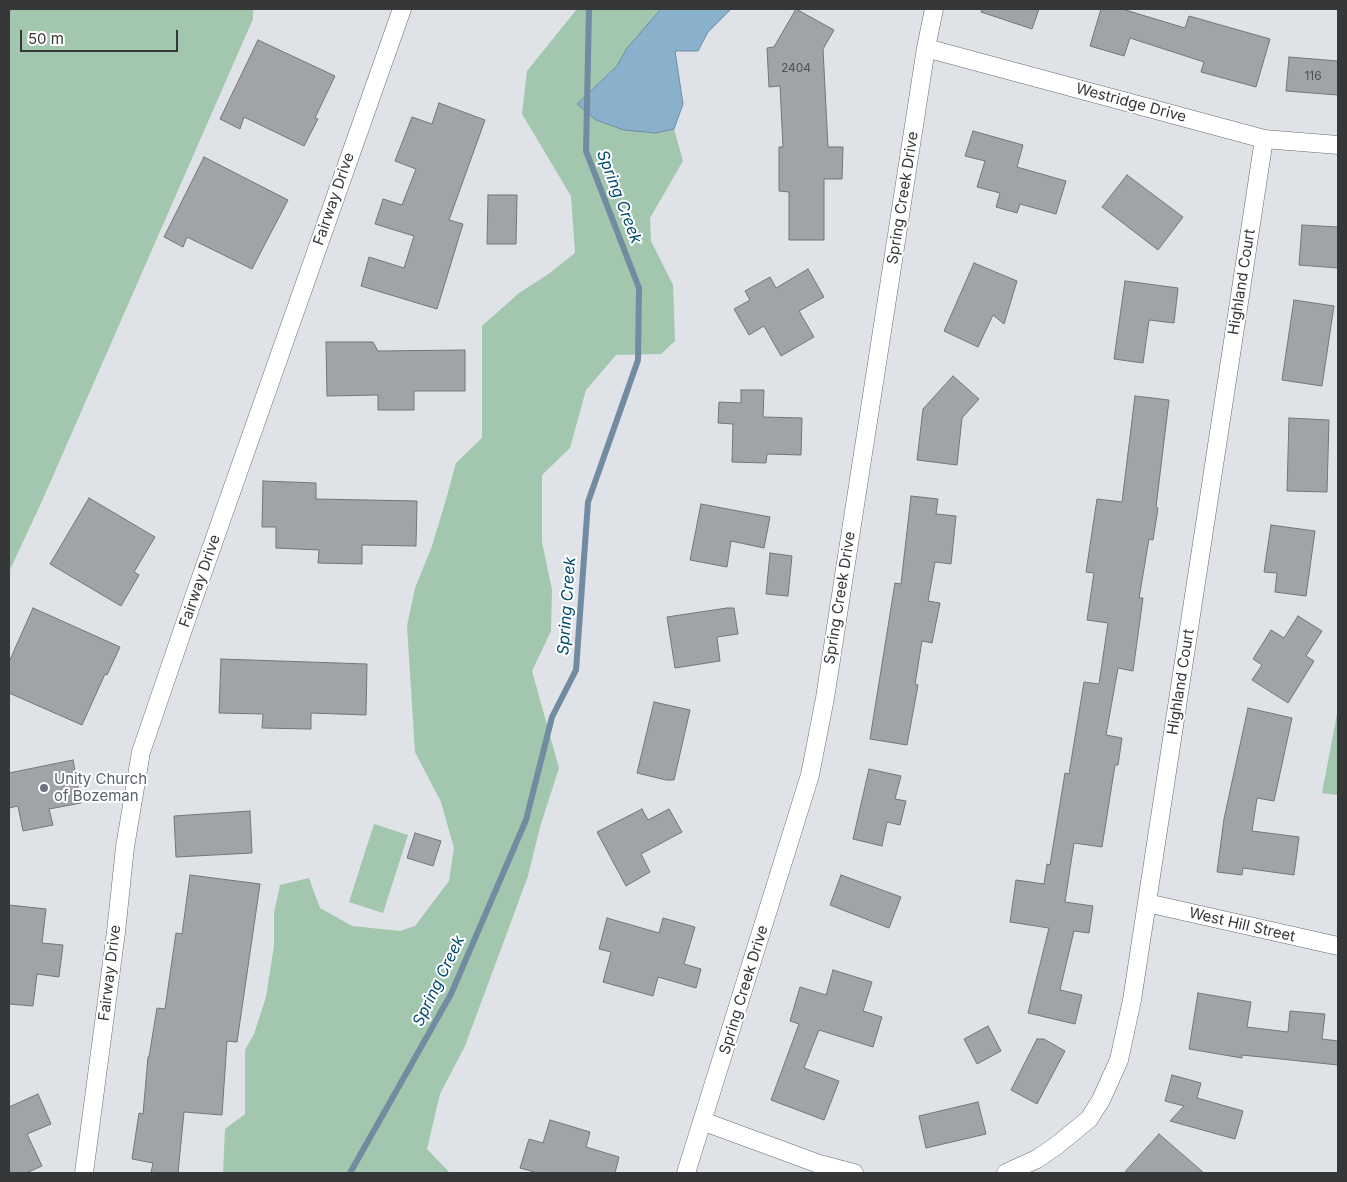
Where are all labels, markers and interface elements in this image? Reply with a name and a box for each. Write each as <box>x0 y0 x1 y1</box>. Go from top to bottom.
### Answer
scale bar <box>22 20 180 52</box>
text: 50 m <box>28 29 64 48</box>
house number: 2404 <box>781 61 811 75</box>
house number: 116 <box>1304 69 1322 83</box>
street label: Westridge Drive <box>1074 80 1188 126</box>
street label: Spring Creek Drive <box>884 130 922 266</box>
water label: Spring Creek <box>592 148 646 246</box>
street label: Fairway Drive <box>310 150 358 248</box>
street label: Highland Court <box>1225 228 1259 336</box>
street label: Spring Creek Drive <box>821 530 859 666</box>
street label: Fairway Drive <box>176 532 224 630</box>
water label: Spring Creek <box>554 556 580 656</box>
street label: Highland Court <box>1164 628 1198 736</box>
place label: Unity Church of Bozeman <box>54 770 147 805</box>
marker: Unity Church of Bozeman <box>38 782 50 794</box>
street label: West Hill Street <box>1187 904 1297 946</box>
street label: Spring Creek Drive <box>716 923 772 1057</box>
street label: Fairway Drive <box>95 924 125 1022</box>
water label: Spring Creek <box>409 932 469 1030</box>

